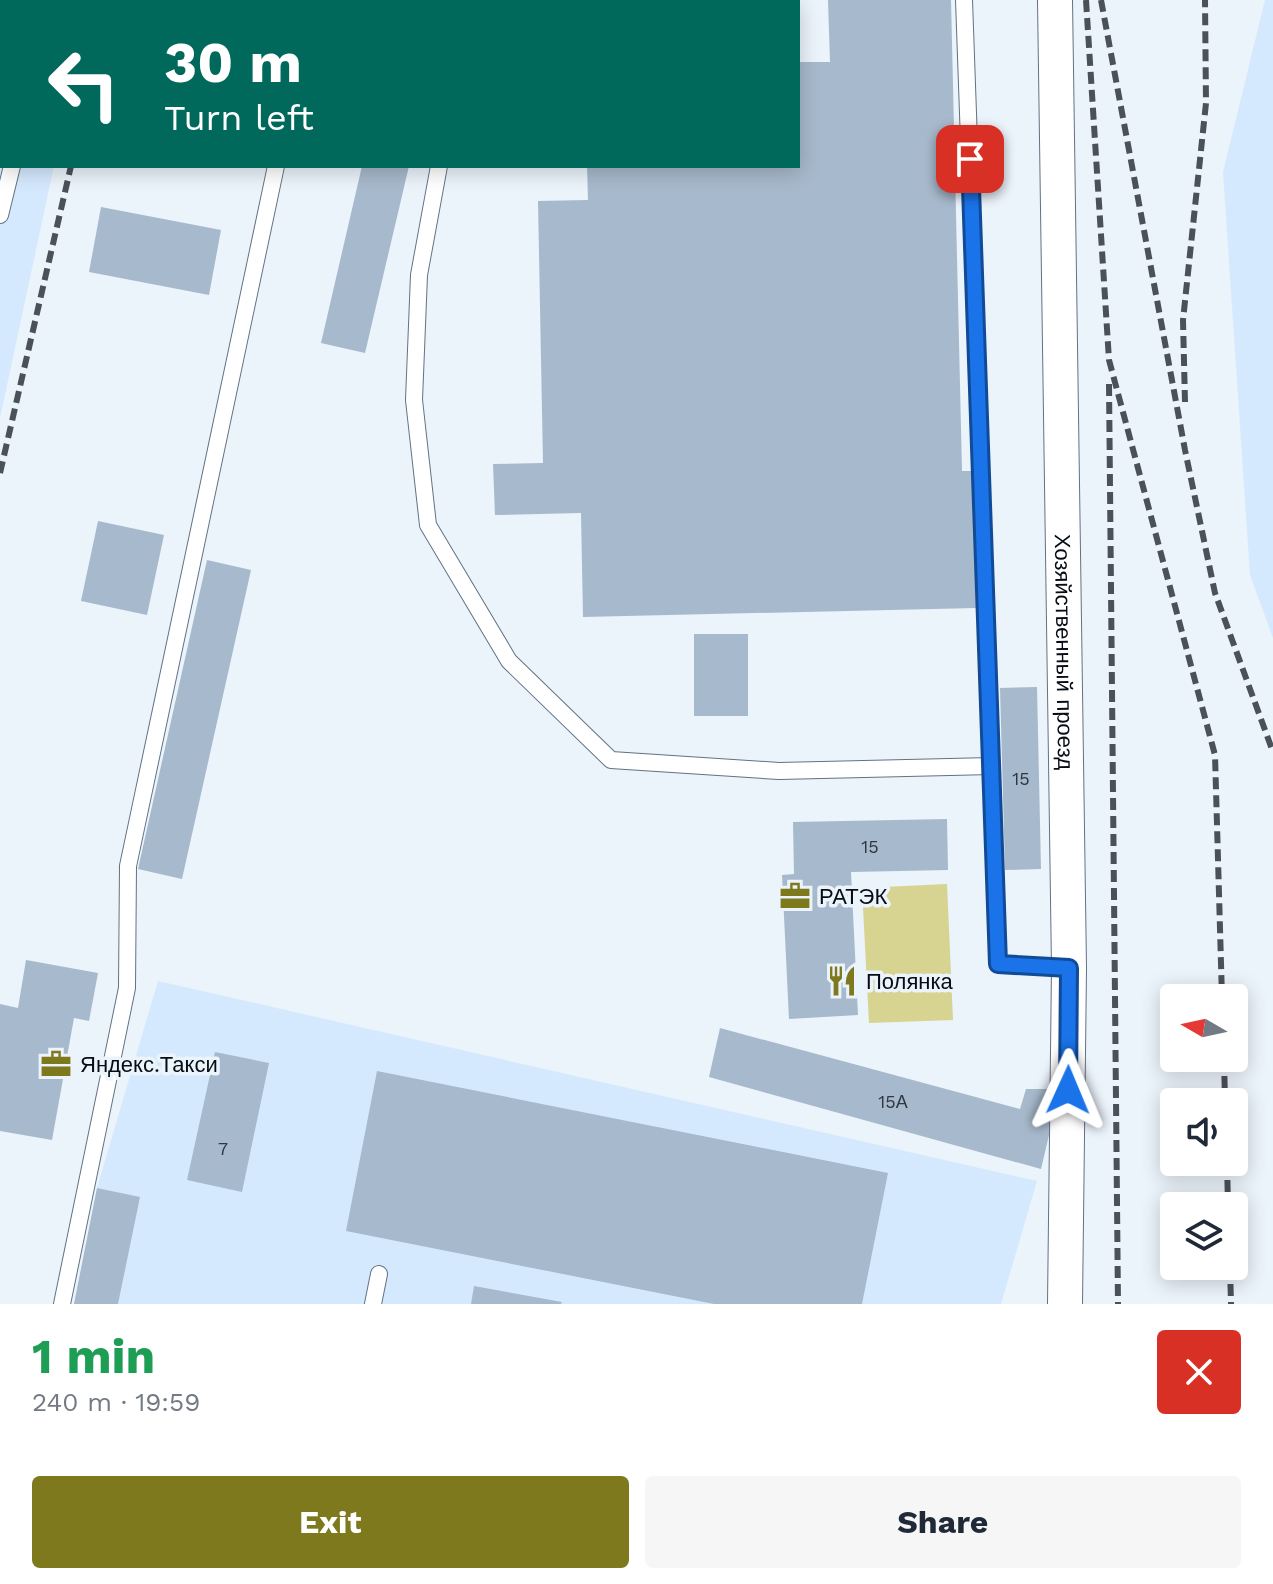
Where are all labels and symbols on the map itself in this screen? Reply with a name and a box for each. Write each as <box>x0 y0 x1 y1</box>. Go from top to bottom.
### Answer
pin <box>936 125 1004 193</box>
street label: Хозяйственный проезд <box>1050 534 1079 770</box>
house number: 15 <box>1012 768 1030 789</box>
house number: 15 <box>861 836 879 857</box>
office icon: РАТЭК <box>778 879 812 913</box>
place label: РАТЭК <box>819 884 887 909</box>
restaurant icon: Полянка <box>825 964 859 998</box>
place label: Полянка <box>866 969 954 994</box>
north arrow <box>1160 984 1248 1072</box>
office icon: Яндекс.Такси <box>39 1047 73 1081</box>
position arrow <box>1026 1048 1110 1132</box>
place label: Яндекс.Такси <box>80 1052 218 1077</box>
house number: 15А <box>878 1091 908 1112</box>
house number: 7 <box>218 1138 228 1159</box>

